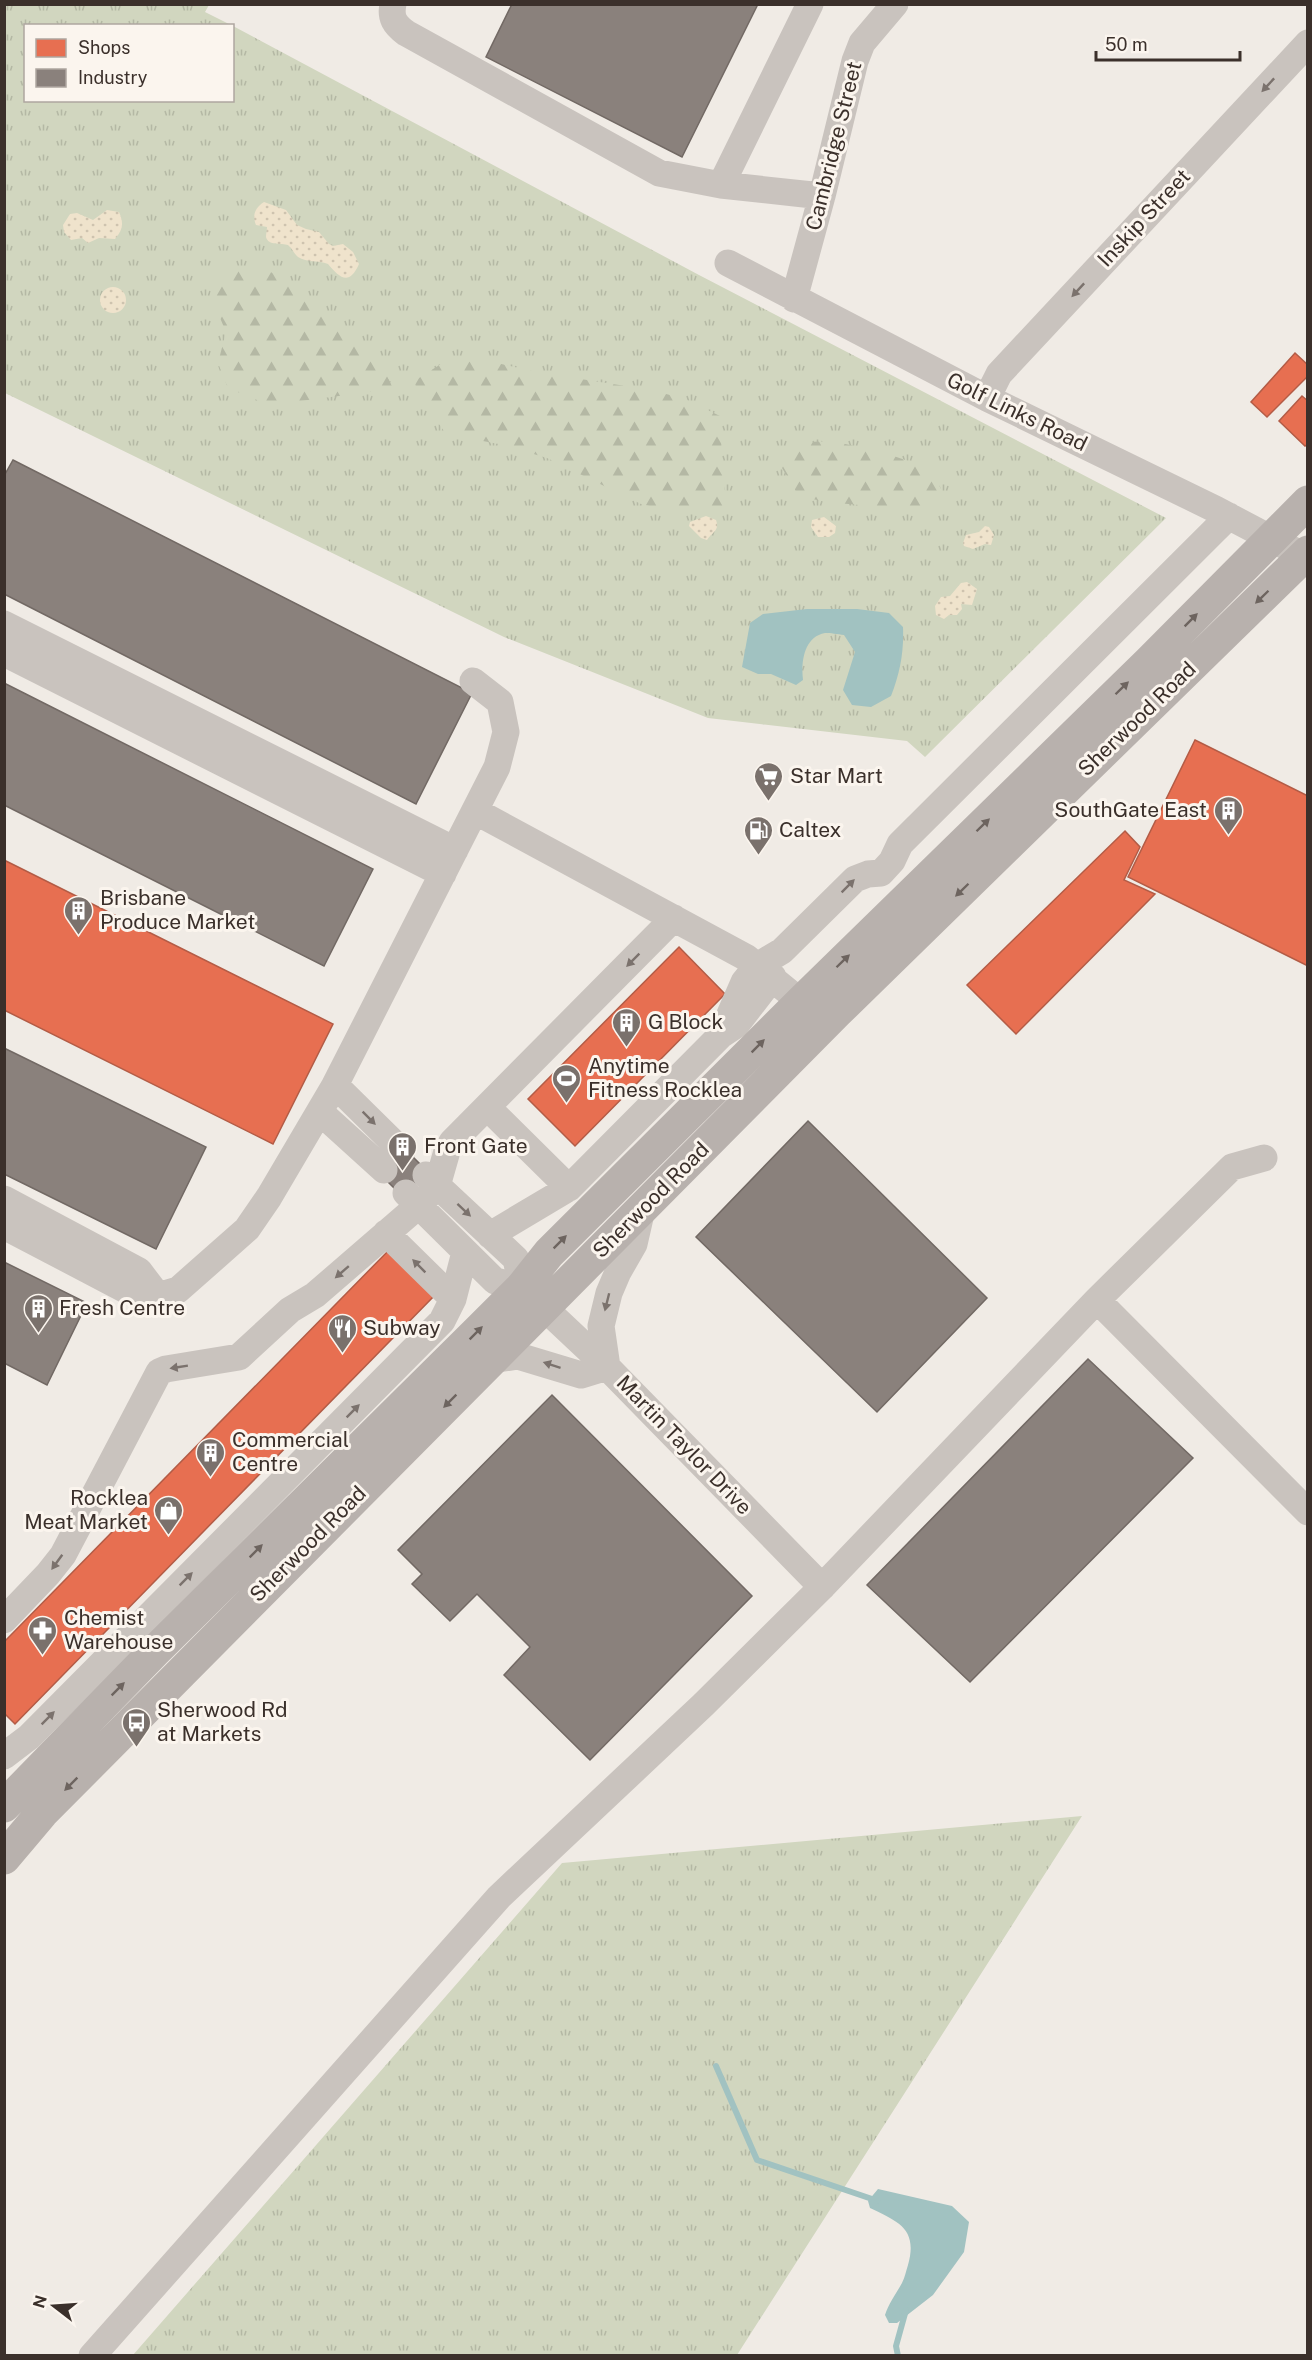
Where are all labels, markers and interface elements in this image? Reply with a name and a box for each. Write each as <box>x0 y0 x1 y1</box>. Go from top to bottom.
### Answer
legend <box>24 24 234 102</box>
scale bar <box>1096 24 1240 62</box>
text: 50 m <box>1105 34 1148 55</box>
text: Shops <box>78 37 130 58</box>
street label: Cambridge Street <box>800 59 867 233</box>
text: Industry <box>78 67 148 88</box>
one-way arrow <box>1261 78 1275 92</box>
street label: Inskip Street <box>1092 164 1195 272</box>
one-way arrow <box>1071 282 1085 296</box>
street label: Golf Links Road <box>943 367 1091 456</box>
one-way arrow <box>1255 589 1269 603</box>
one-way arrow <box>1183 614 1197 628</box>
street label: Sherwood Road <box>1073 656 1201 781</box>
one-way arrow <box>1115 682 1129 696</box>
supermarket icon: Star Mart <box>753 760 785 802</box>
place label: Star Mart <box>790 763 883 788</box>
building icon: SouthGate East <box>1212 794 1244 836</box>
place label: SouthGate East <box>1054 797 1207 822</box>
fuel station icon: Caltex <box>742 814 774 856</box>
place label: Caltex <box>779 817 842 842</box>
one-way arrow <box>975 818 989 832</box>
one-way arrow <box>840 879 855 893</box>
one-way arrow <box>954 883 969 897</box>
place label: Brisbane Produce Market <box>100 885 255 934</box>
building icon: Brisbane Produce Market <box>63 894 95 936</box>
one-way arrow <box>626 952 640 966</box>
one-way arrow <box>836 954 851 968</box>
building icon: G Block <box>611 1006 643 1048</box>
place label: G Block <box>648 1009 724 1034</box>
one-way arrow <box>750 1039 764 1053</box>
place label: Anytime Fitness Rocklea <box>588 1053 742 1102</box>
sports icon: Anytime Fitness Rocklea <box>551 1062 583 1104</box>
one-way arrow <box>361 1111 375 1125</box>
building icon: Front Gate <box>387 1130 419 1172</box>
place label: Front Gate <box>424 1133 528 1158</box>
street label: Sherwood Road <box>587 1136 714 1263</box>
one-way arrow <box>456 1203 471 1217</box>
one-way arrow <box>552 1236 566 1250</box>
one-way arrow <box>412 1259 427 1273</box>
one-way arrow <box>335 1265 350 1279</box>
building icon: Fresh Centre <box>22 1292 54 1334</box>
one-way arrow <box>602 1293 612 1312</box>
place label: Fresh Centre <box>59 1295 185 1320</box>
restaurant icon: Subway <box>326 1312 358 1354</box>
place label: Subway <box>363 1315 440 1340</box>
one-way arrow <box>469 1326 483 1341</box>
one-way arrow <box>542 1360 560 1370</box>
one-way arrow <box>170 1362 189 1371</box>
street label: Martin Taylor Drive <box>612 1370 757 1519</box>
one-way arrow <box>443 1394 457 1408</box>
one-way arrow <box>345 1405 359 1419</box>
place label: Commercial Centre <box>232 1427 349 1476</box>
building icon: Commercial Centre <box>195 1436 227 1478</box>
street label: Sherwood Road <box>244 1480 371 1607</box>
place label: Rocklea Meat Market <box>24 1485 148 1534</box>
shop icon: Rocklea Meat Market <box>153 1494 185 1536</box>
one-way arrow <box>249 1545 263 1559</box>
one-way arrow <box>51 1553 63 1569</box>
one-way arrow <box>178 1573 192 1587</box>
place label: Chemist Warehouse <box>64 1605 173 1654</box>
pharmacy icon: Chemist Warehouse <box>27 1614 59 1656</box>
one-way arrow <box>111 1682 126 1696</box>
place label: Sherwood Rd at Markets <box>157 1697 288 1746</box>
bus stop icon: Sherwood Rd at Markets <box>120 1706 152 1748</box>
one-way arrow <box>41 1711 55 1725</box>
one-way arrow <box>64 1777 78 1792</box>
north arrow <box>24 2276 84 2336</box>
text: N <box>29 2293 51 2311</box>

